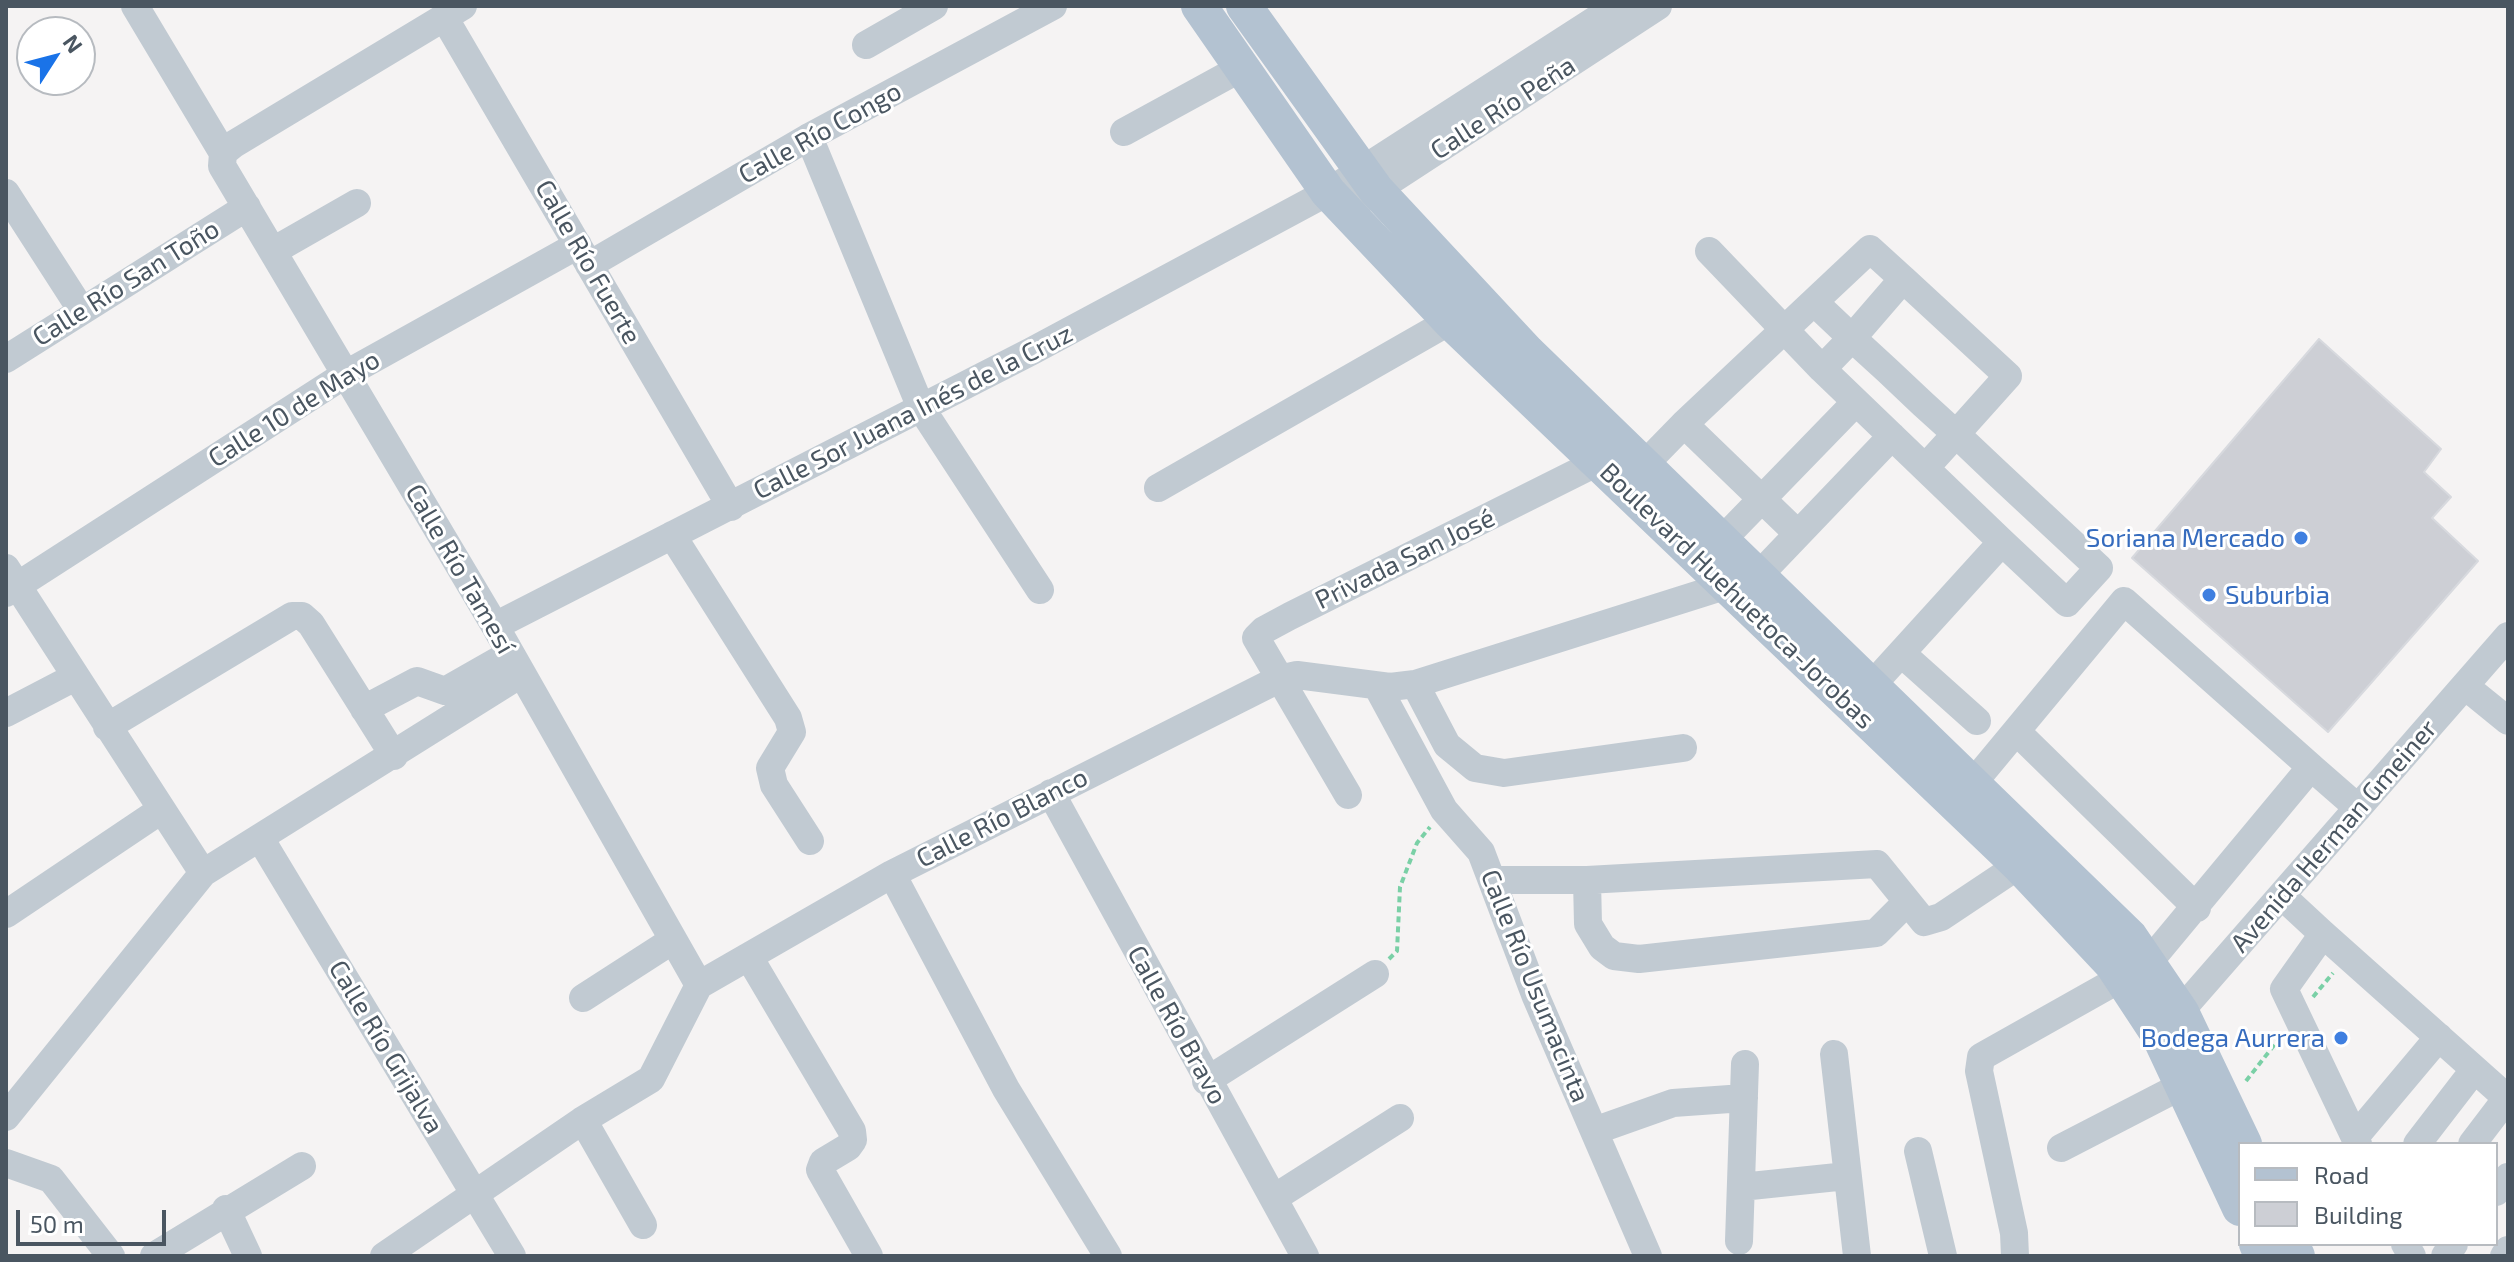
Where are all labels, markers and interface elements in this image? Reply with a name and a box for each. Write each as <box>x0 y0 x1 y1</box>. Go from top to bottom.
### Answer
north arrow <box>16 16 96 96</box>
text: N <box>59 29 89 57</box>
street label: Calle Río Peña <box>1425 50 1581 166</box>
street label: Calle Río Congo <box>733 75 907 191</box>
street label: Calle Río Fuerte <box>528 174 648 350</box>
street label: Calle Río San Toño <box>27 213 225 353</box>
street label: Calle Sor Juana Inés de la Cruz <box>748 318 1078 506</box>
street label: Calle 10 de Mayo <box>203 344 385 474</box>
street label: Boulevard Huehuetoca-Jorobas <box>1593 457 1881 735</box>
street label: Calle Río Tamesí <box>399 479 521 659</box>
street label: Privada San José <box>1310 502 1500 616</box>
place label: Soriana Mercado <box>2086 522 2285 554</box>
marker: Soriana Mercado <box>2292 529 2310 547</box>
place label: Suburbia <box>2225 579 2330 611</box>
marker: Suburbia <box>2200 586 2218 604</box>
street label: Avenida Herman Gmeiner <box>2224 713 2444 959</box>
street label: Calle Río Blanco <box>911 761 1093 875</box>
street label: Calle Río Usumacinta <box>1474 865 1596 1107</box>
street label: Calle Río Bravo <box>1121 940 1233 1110</box>
street label: Calle Río Grijalva <box>322 955 450 1139</box>
place label: Bodega Aurrera <box>2141 1022 2325 1054</box>
marker: Bodega Aurrera <box>2332 1029 2350 1047</box>
legend <box>2238 1142 2498 1246</box>
text: Road <box>2314 1160 2369 1189</box>
scale bar <box>20 1194 170 1244</box>
text: Building <box>2314 1200 2403 1229</box>
text: 50 m <box>30 1209 84 1238</box>

